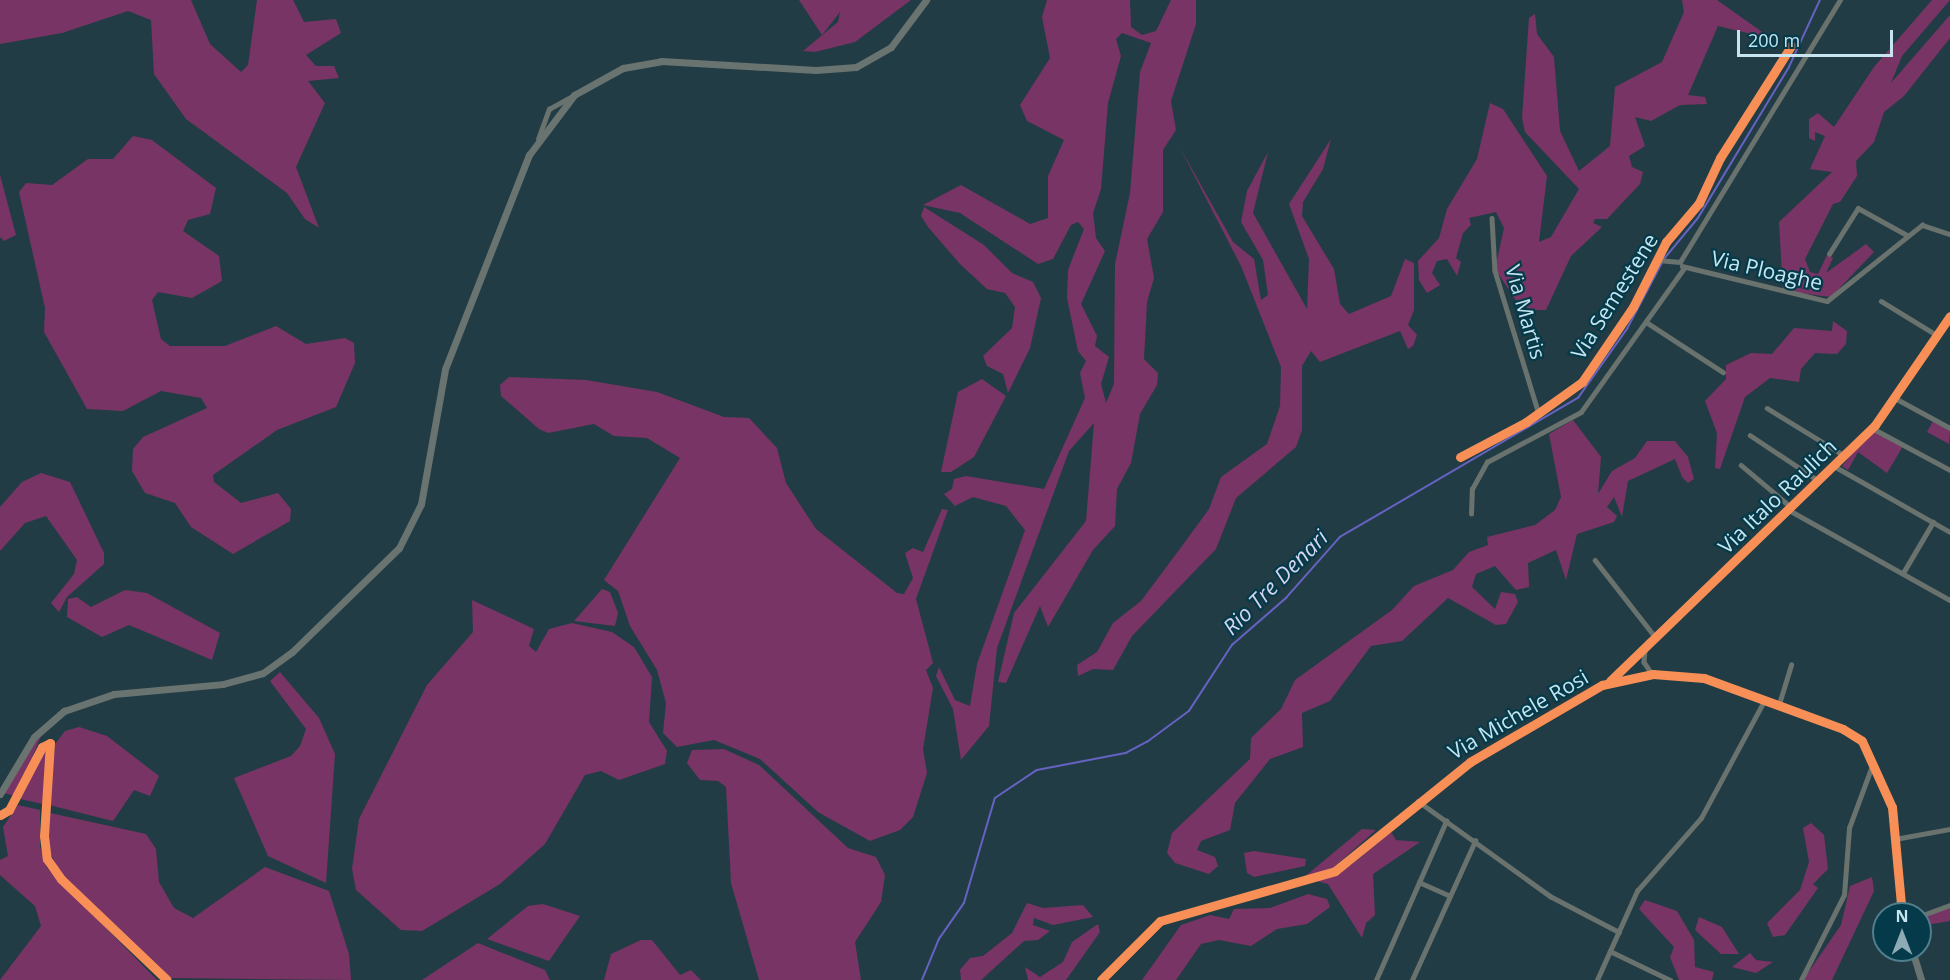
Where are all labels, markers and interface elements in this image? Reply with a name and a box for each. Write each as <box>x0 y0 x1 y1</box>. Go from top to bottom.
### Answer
scale bar <box>1740 18 1896 56</box>
text: 200 m <box>1748 28 1800 52</box>
street label: Via Semestene <box>1565 229 1663 363</box>
street label: Via Ploaghe <box>1709 245 1825 295</box>
street label: Via Martis <box>1501 262 1551 362</box>
street label: Via Italo Raulich <box>1713 433 1841 559</box>
water label: Rio Tre Denari <box>1217 524 1333 640</box>
street label: Via Michele Rosi <box>1444 664 1592 764</box>
north arrow <box>1872 902 1932 962</box>
text: N <box>1895 905 1909 927</box>

